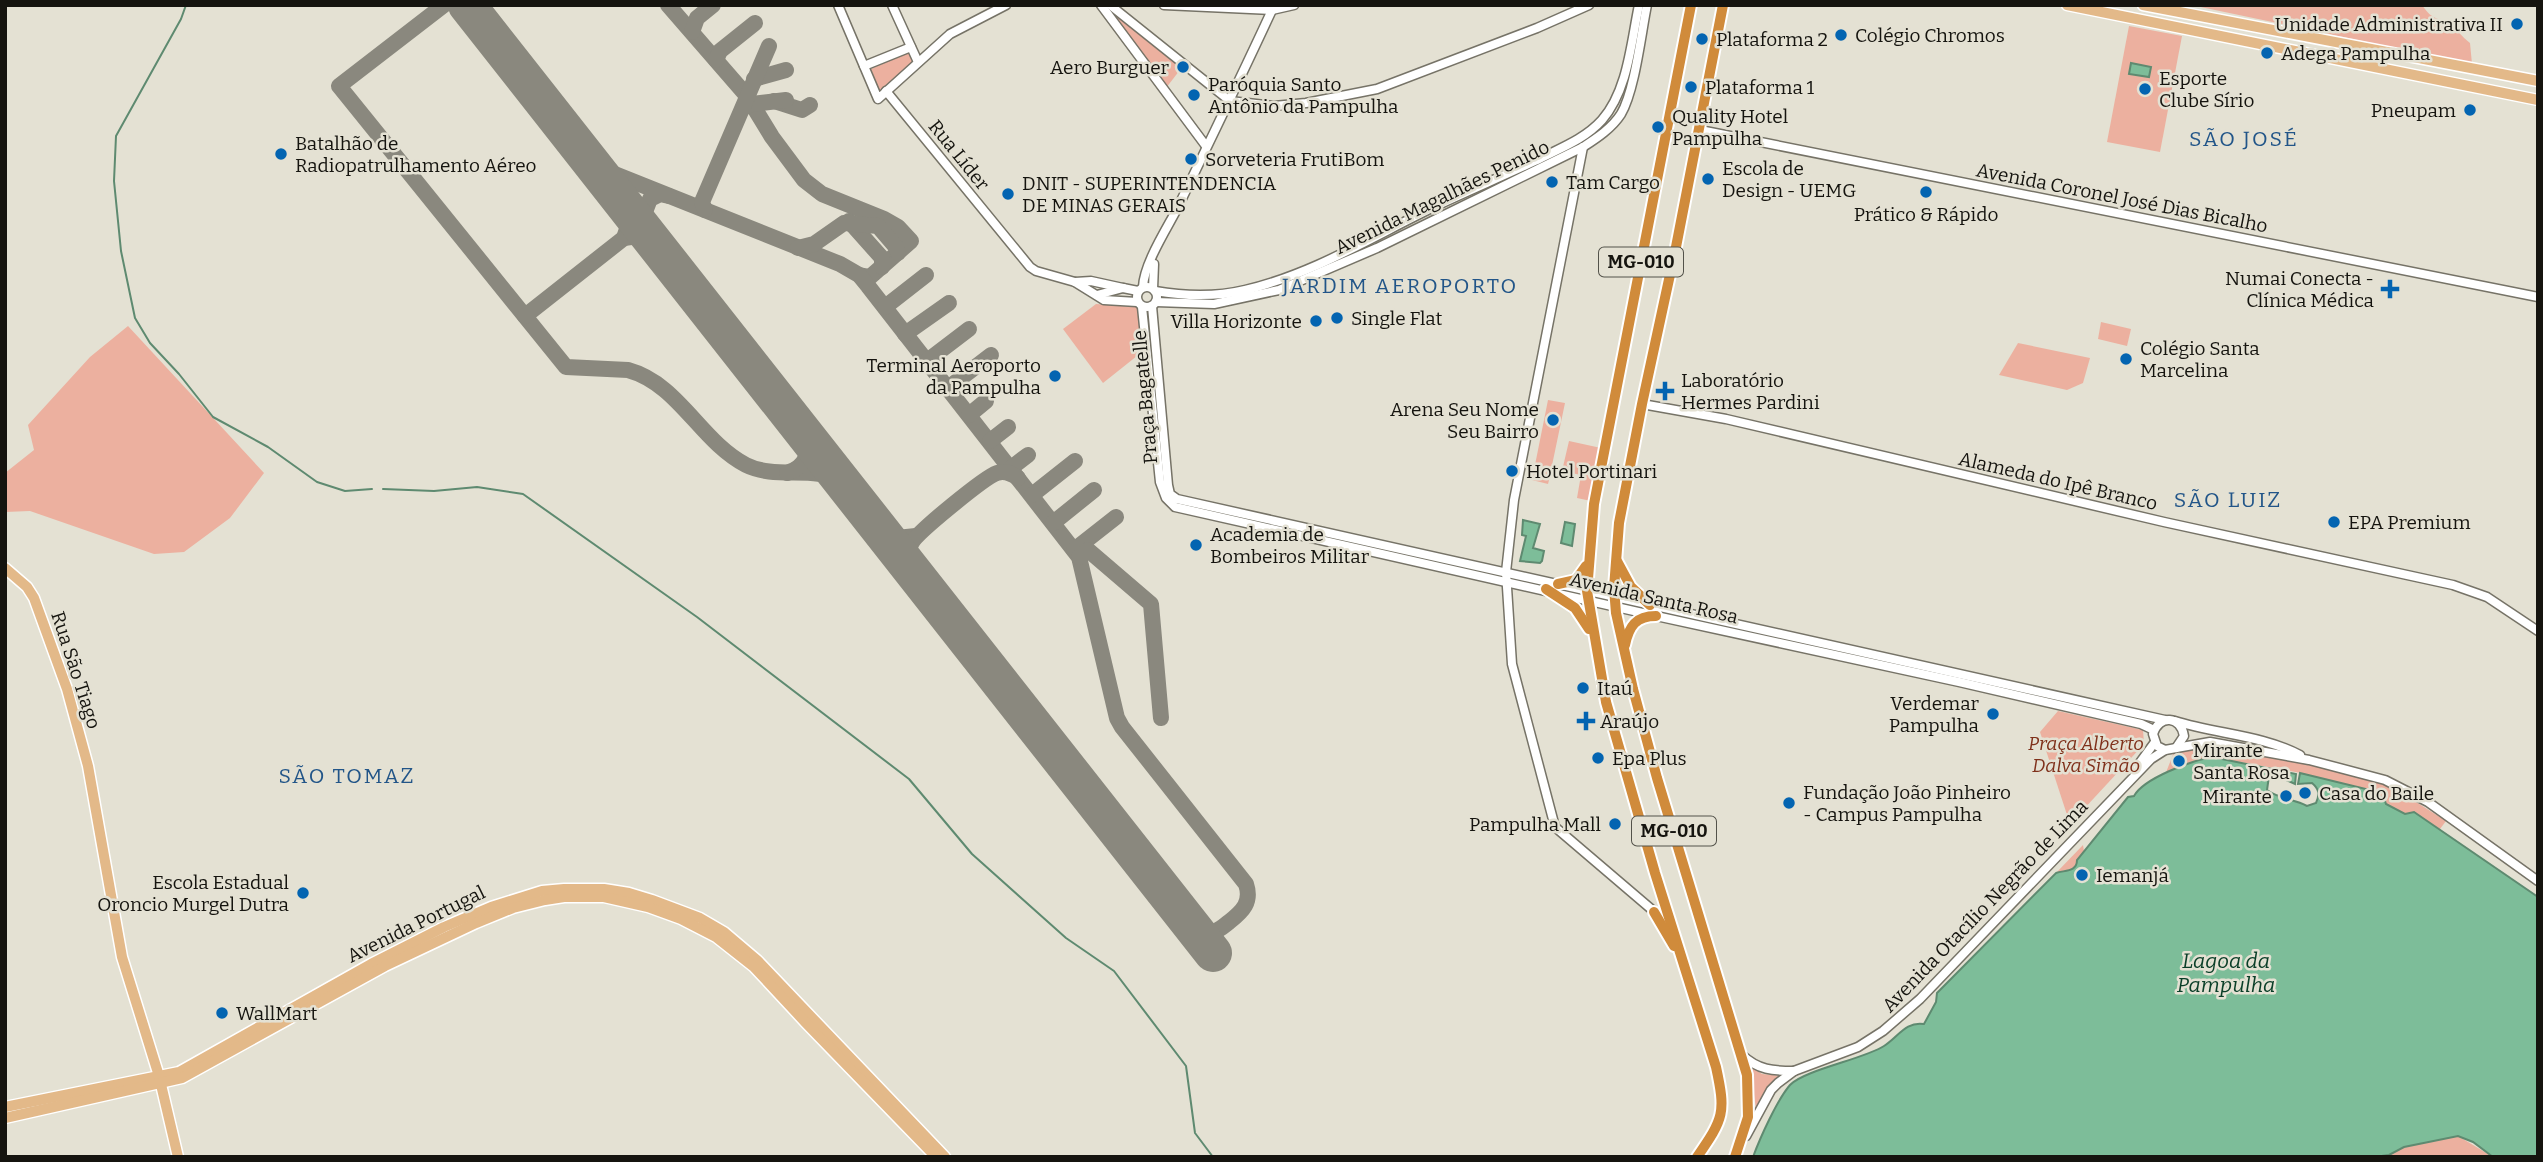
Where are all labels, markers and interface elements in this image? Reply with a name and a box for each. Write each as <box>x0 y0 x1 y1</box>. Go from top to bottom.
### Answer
place label: Unidade Administrativa II <box>2275 13 2503 36</box>
marker: Unidade Administrativa II <box>2509 16 2525 32</box>
place label: Colégio Chromos <box>1855 24 2005 47</box>
marker: Colégio Chromos <box>1833 27 1849 43</box>
place label: Plataforma 2 <box>1716 28 1828 51</box>
marker: Plataforma 2 <box>1694 31 1710 47</box>
place label: Adega Pampulha <box>2281 42 2431 65</box>
marker: Adega Pampulha <box>2259 45 2275 61</box>
place label: Aero Burguer <box>1050 56 1170 79</box>
marker: Aero Burguer <box>1175 59 1191 75</box>
place label: Esporte Clube Sírio <box>2159 67 2254 112</box>
place label: Paróquia Santo Antônio da Pampulha <box>1208 73 1399 118</box>
place label: Plataforma 1 <box>1705 76 1815 99</box>
marker: Plataforma 1 <box>1683 79 1699 95</box>
marker: Esporte Clube Sírio <box>2137 81 2153 97</box>
marker: Paróquia Santo Antônio da Pampulha <box>1186 87 1202 103</box>
place label: Pneupam <box>2371 99 2456 122</box>
marker: Pneupam <box>2462 102 2478 118</box>
place label: Quality Hotel Pampulha <box>1672 105 1788 150</box>
street label: Rua Líder <box>924 115 995 195</box>
marker: Quality Hotel Pampulha <box>1650 119 1666 135</box>
district label: SÃO JOSÉ <box>2189 126 2299 152</box>
place label: Batalhão de Radiopatrulhamento Aéreo <box>295 132 537 177</box>
street label: Avenida Magalhães Penido <box>1331 135 1553 259</box>
marker: Batalhão de Radiopatrulhamento Aéreo <box>273 146 289 162</box>
place label: Sorveteria FrutiBom <box>1205 148 1384 171</box>
marker: Sorveteria FrutiBom <box>1183 151 1199 167</box>
place label: Escola de Design - UEMG <box>1722 157 1856 202</box>
street label: Avenida Coronel José Dias Bicalho <box>1974 158 2270 238</box>
place label: Tam Cargo <box>1566 171 1660 194</box>
marker: Escola de Design - UEMG <box>1700 171 1716 187</box>
place label: DNIT - SUPERINTENDENCIA DE MINAS GERAIS <box>1022 172 1277 217</box>
marker: Tam Cargo <box>1544 174 1560 190</box>
marker: Prático & Rápido <box>1918 184 1934 200</box>
marker: DNIT - SUPERINTENDENCIA DE MINAS GERAIS <box>1000 186 1016 202</box>
place label: Prático & Rápido <box>1854 203 1998 226</box>
road number: MG-010 <box>1599 248 1683 276</box>
place label: Numai Conecta - Clínica Médica <box>2225 267 2375 312</box>
district label: JARDIM AEROPORTO <box>1281 273 1518 299</box>
marker: Numai Conecta - Clínica Médica <box>2380 279 2400 299</box>
place label: Single Flat <box>1351 307 1443 330</box>
place label: Villa Horizonte <box>1170 310 1302 333</box>
marker: Single Flat <box>1329 310 1345 326</box>
marker: Villa Horizonte <box>1308 313 1324 329</box>
street label: Praça Bagatelle <box>1128 329 1162 465</box>
place label: Colégio Santa Marcelina <box>2140 337 2260 382</box>
marker: Colégio Santa Marcelina <box>2118 351 2134 367</box>
place label: Terminal Aeroporto da Pampulha <box>866 354 1042 399</box>
marker: Terminal Aeroporto da Pampulha <box>1047 368 1063 384</box>
place label: Laboratório Hermes Pardini <box>1681 369 1820 414</box>
marker: Laboratório Hermes Pardini <box>1655 381 1675 401</box>
place label: Arena Seu Nome Seu Bairro <box>1390 398 1539 443</box>
marker: Arena Seu Nome Seu Bairro <box>1545 412 1561 428</box>
street label: Alameda do Ipê Branco <box>1956 447 2160 515</box>
place label: Hotel Portinari <box>1526 460 1657 483</box>
marker: Hotel Portinari <box>1504 463 1520 479</box>
district label: SÃO LUIZ <box>2174 487 2282 513</box>
place label: EPA Premium <box>2348 511 2471 534</box>
marker: EPA Premium <box>2326 514 2342 530</box>
place label: Academia de Bombeiros Militar <box>1210 523 1370 568</box>
marker: Academia de Bombeiros Militar <box>1188 537 1204 553</box>
street label: Avenida Santa Rosa <box>1567 567 1741 629</box>
street label: Rua São Tiago <box>46 608 106 732</box>
place label: Itaú <box>1597 677 1633 700</box>
marker: Itaú <box>1575 680 1591 696</box>
place label: Verdemar Pampulha <box>1889 692 1980 737</box>
marker: Verdemar Pampulha <box>1985 706 2001 722</box>
place label: Araújo <box>1600 710 1659 733</box>
marker: Araújo <box>1578 713 1594 729</box>
park label: Praça Alberto Dalva Simão <box>2028 732 2144 777</box>
place label: Mirante Santa Rosa <box>2193 739 2290 784</box>
place label: Epa Plus <box>1612 747 1687 770</box>
marker: Epa Plus <box>1590 750 1606 766</box>
marker: Mirante Santa Rosa <box>2171 753 2187 769</box>
district label: SÃO TOMAZ <box>279 763 415 789</box>
place label: Fundação João Pinheiro - Campus Pampulha <box>1803 781 2011 826</box>
place label: Casa do Baile <box>2319 782 2434 805</box>
place label: Mirante <box>2202 785 2272 808</box>
marker: Casa do Baile <box>2297 785 2313 801</box>
marker: Mirante <box>2278 788 2294 804</box>
marker: Fundação João Pinheiro - Campus Pampulha <box>1781 795 1797 811</box>
street label: Avenida Otacílio Negrão de Lima <box>1877 795 2093 1017</box>
place label: Pampulha Mall <box>1469 813 1601 836</box>
marker: Pampulha Mall <box>1607 816 1623 832</box>
road number: MG-010 <box>1632 816 1716 846</box>
place label: Iemanjá <box>2096 864 2169 887</box>
marker: Iemanjá <box>2074 867 2090 883</box>
place label: Escola Estadual Oroncio Murgel Dutra <box>97 871 290 916</box>
street label: Avenida Portugal <box>343 881 489 967</box>
marker: Escola Estadual Oroncio Murgel Dutra <box>295 885 311 901</box>
water label: Lagoa da Pampulha <box>2177 948 2275 998</box>
place label: WallMart <box>236 1002 318 1025</box>
marker: WallMart <box>214 1005 230 1021</box>

